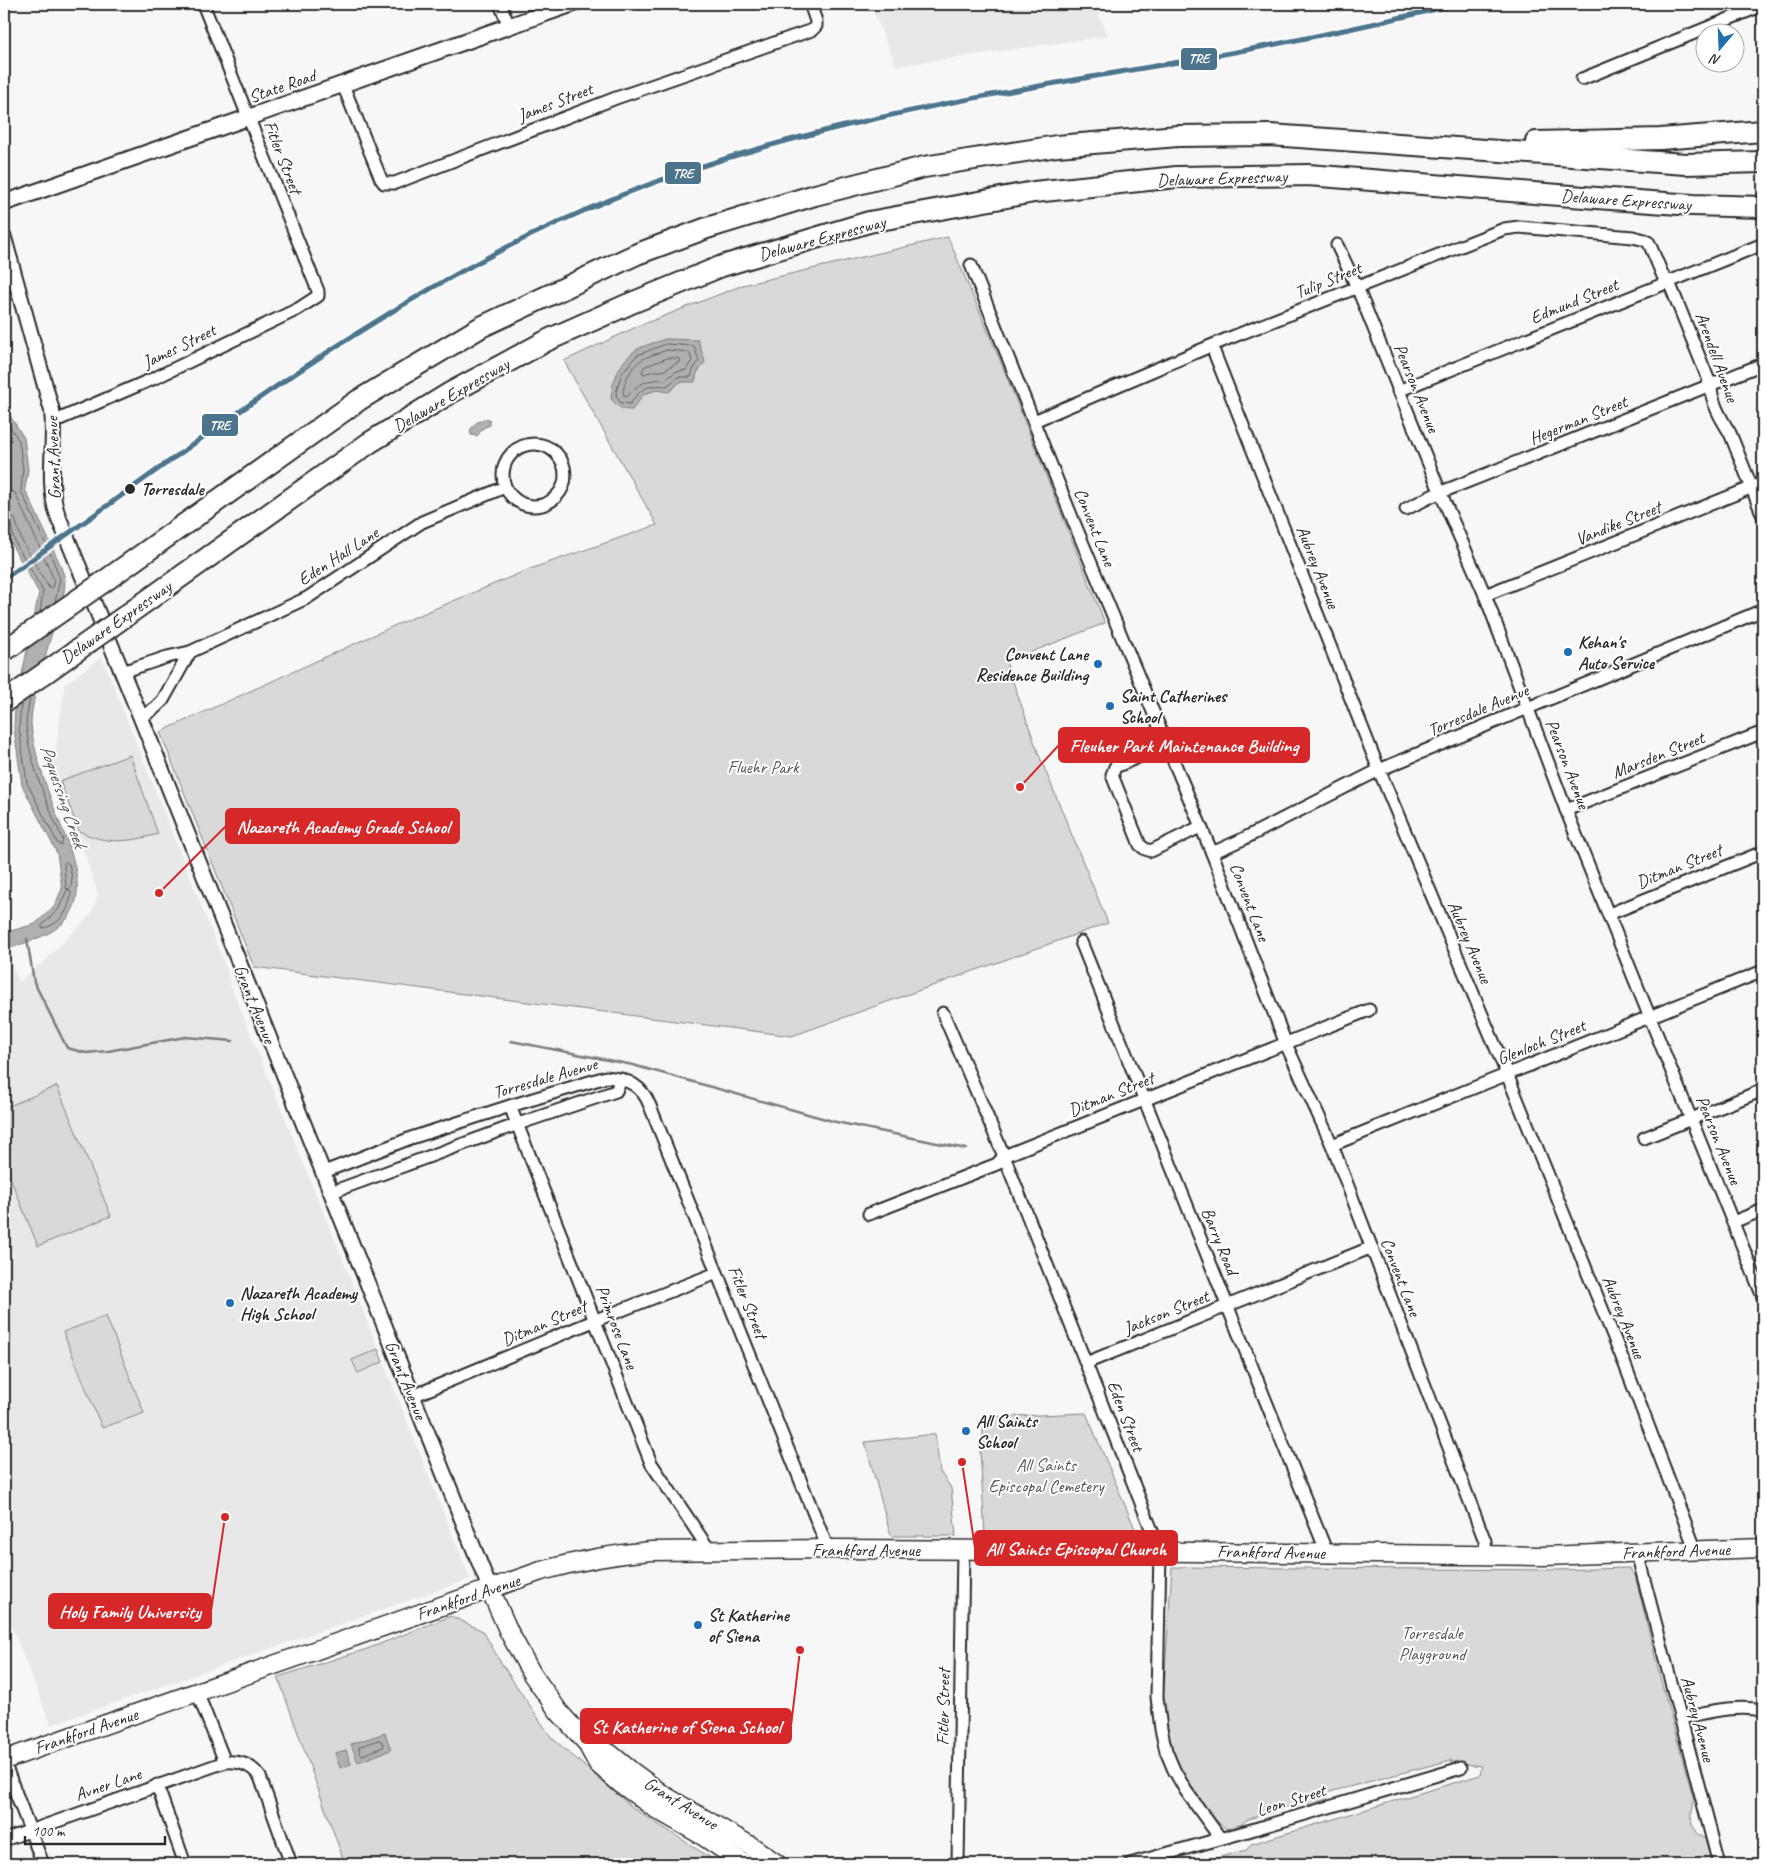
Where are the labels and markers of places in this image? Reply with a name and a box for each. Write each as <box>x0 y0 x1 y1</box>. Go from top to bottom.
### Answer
place label: Torresdale <box>141 478 205 500</box>
marker: Torresdale <box>123 482 137 496</box>
place label: Kehan's Auto Service <box>1578 631 1656 674</box>
place label: Convent Lane Residence Building <box>976 643 1090 686</box>
marker: Kehan's Auto Service <box>1562 646 1574 658</box>
marker: Convent Lane Residence Building <box>1092 658 1104 670</box>
place label: Saint Catherines School <box>1120 685 1228 728</box>
marker: Saint Catherines School <box>1104 700 1116 712</box>
callout: Fleuher Park Maintenance Building <box>1059 728 1309 762</box>
callout: Nazareth Academy Grade School <box>226 809 459 843</box>
place label: Nazareth Academy High School <box>240 1282 359 1325</box>
marker: Nazareth Academy High School <box>224 1297 236 1309</box>
place label: All Saints School <box>976 1410 1038 1453</box>
marker: All Saints School <box>960 1425 972 1437</box>
callout: All Saints Episcopal Church <box>975 1531 1177 1565</box>
callout: Holy Family University <box>49 1594 211 1628</box>
place label: St Katherine of Siena <box>708 1604 791 1647</box>
marker: St Katherine of Siena <box>692 1619 704 1631</box>
callout: St Katherine of Siena School <box>581 1709 791 1743</box>

